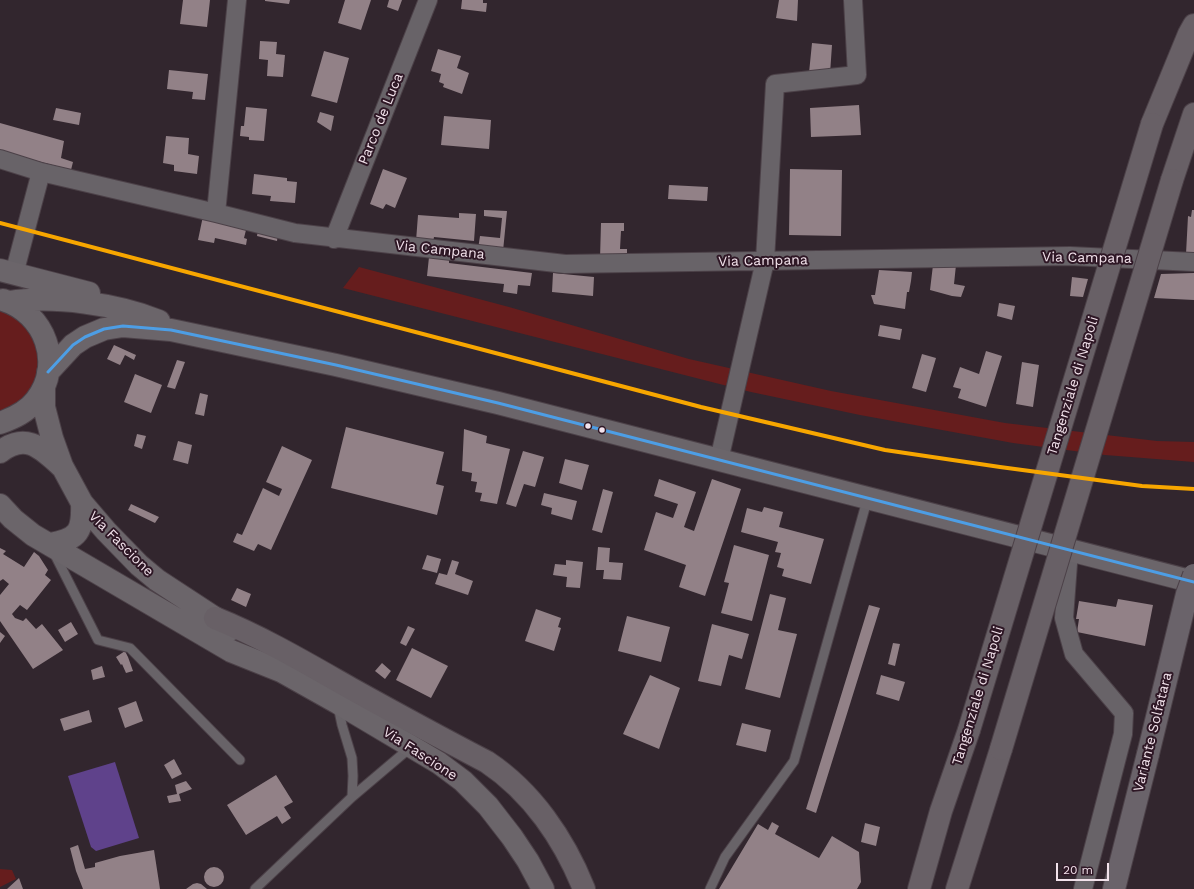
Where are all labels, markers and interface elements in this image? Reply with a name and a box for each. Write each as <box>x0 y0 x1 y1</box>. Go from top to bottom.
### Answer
street label: Parco de Luca <box>355 71 407 167</box>
street label: Via Campana <box>395 237 485 263</box>
street label: Via Campana <box>1042 249 1132 267</box>
street label: Via Campana <box>718 252 808 270</box>
street label: Tangenziale di Napoli <box>1044 314 1102 458</box>
unlabelled marker <box>583 421 593 431</box>
unlabelled marker <box>597 425 607 435</box>
street label: Via Fascione <box>85 508 157 580</box>
street label: Tangenziale di Napoli <box>949 624 1007 768</box>
street label: Variante Solfatara <box>1130 671 1176 793</box>
street label: Via Fascione <box>380 724 460 784</box>
scale bar <box>1058 855 1111 881</box>
text: 20 m <box>1063 863 1093 877</box>

